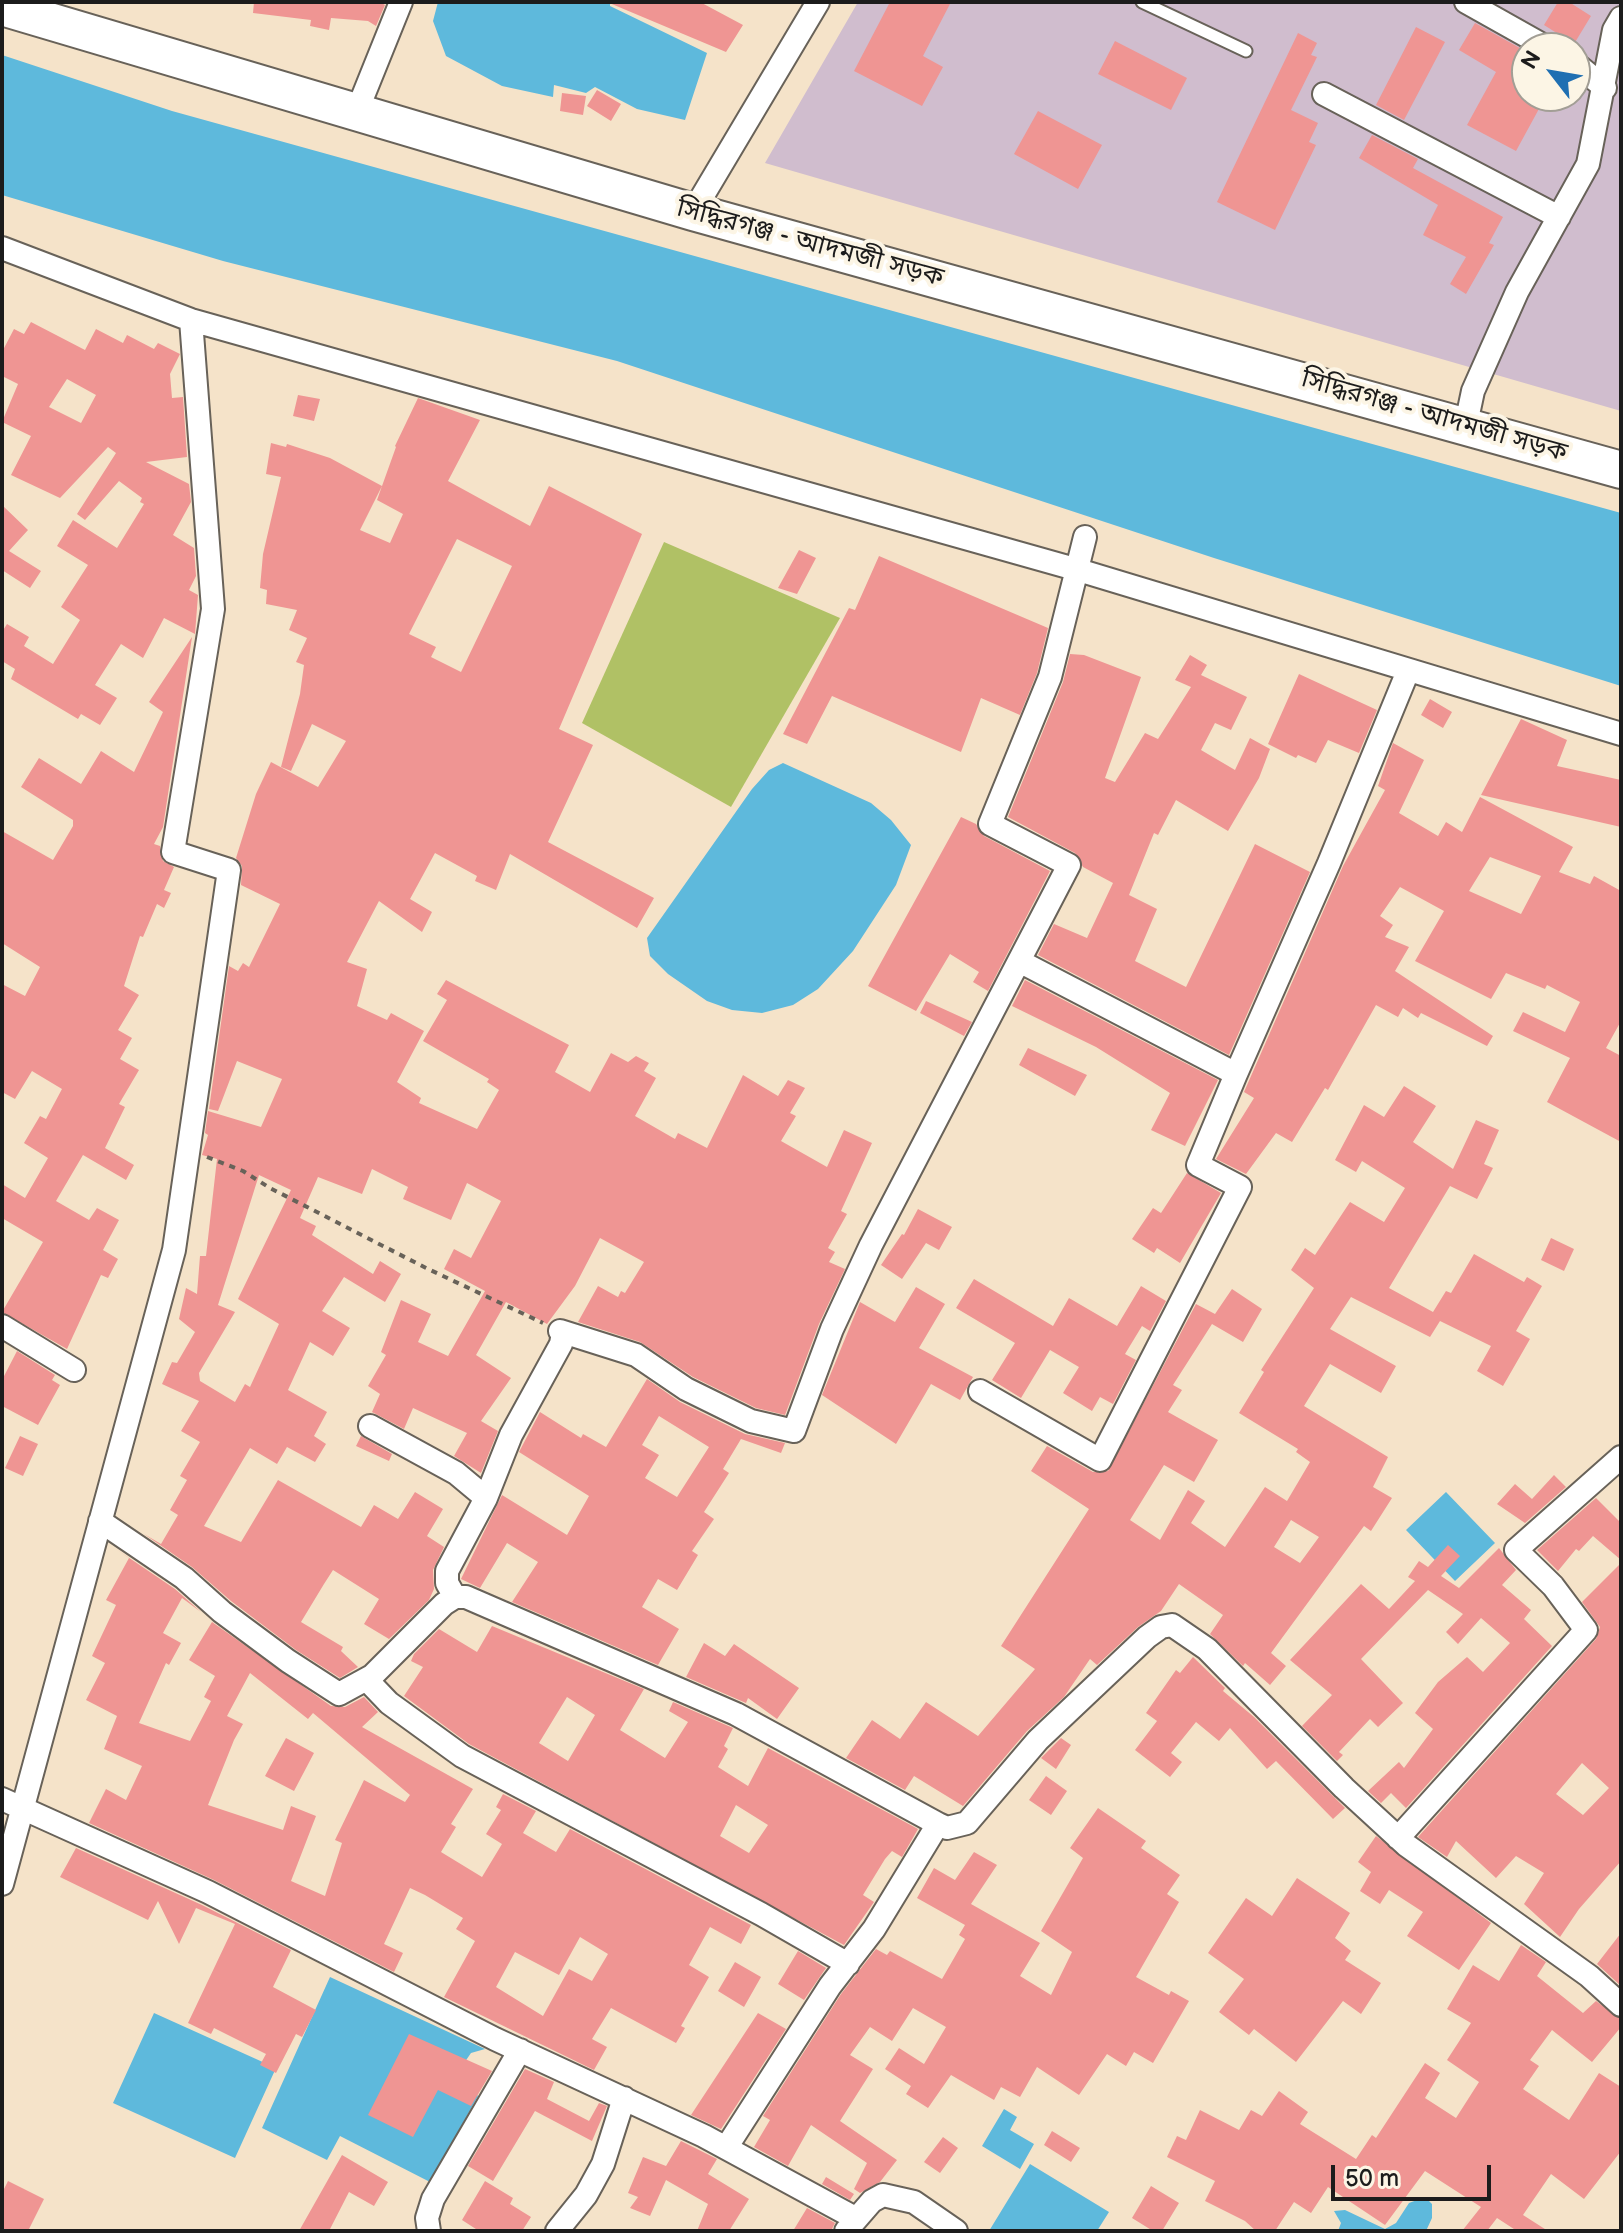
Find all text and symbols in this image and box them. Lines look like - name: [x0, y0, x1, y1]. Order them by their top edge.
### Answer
- north arrow: [1511, 32, 1591, 112]
- text: N: [1516, 46, 1548, 74]
- street label: সিদ্ধিরগঞ্জ - আদমজী সড়ক: [673, 193, 947, 295]
- street label: সিদ্ধিরগঞ্জ - আদমজী সড়ক: [1298, 364, 1570, 470]
- scale bar: [1335, 2149, 1495, 2199]
- text: 50 m: [1345, 2164, 1399, 2193]

